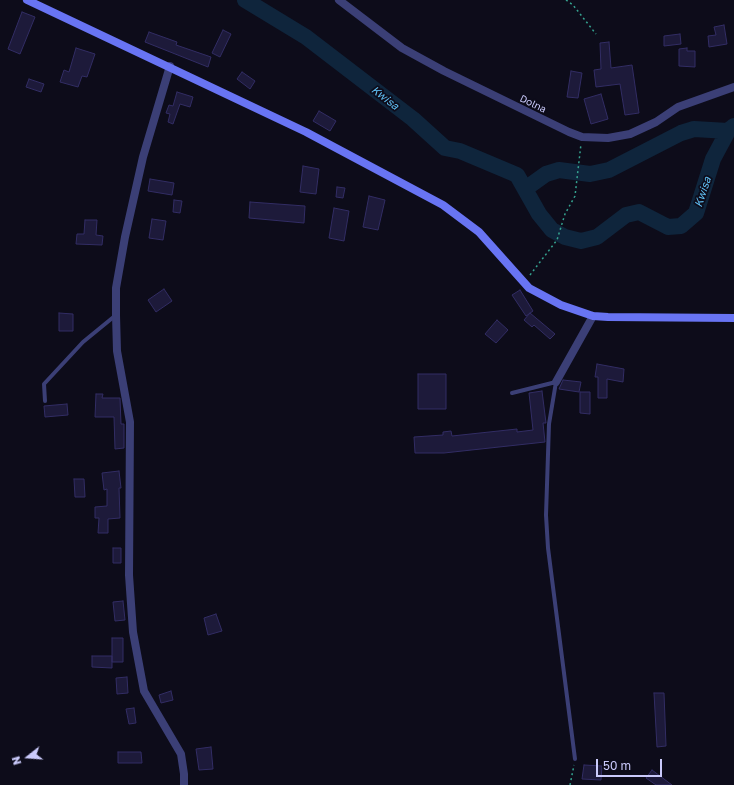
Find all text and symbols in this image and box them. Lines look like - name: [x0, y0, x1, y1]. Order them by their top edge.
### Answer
- water label: Kwisa: [369, 83, 401, 113]
- street label: Dolna: [518, 92, 548, 116]
- water label: Kwisa: [692, 175, 714, 209]
- north arrow: [8, 737, 48, 777]
- scale bar: [598, 751, 664, 777]
- text: N: [9, 755, 23, 767]
- text: 50 m: [603, 758, 631, 773]

